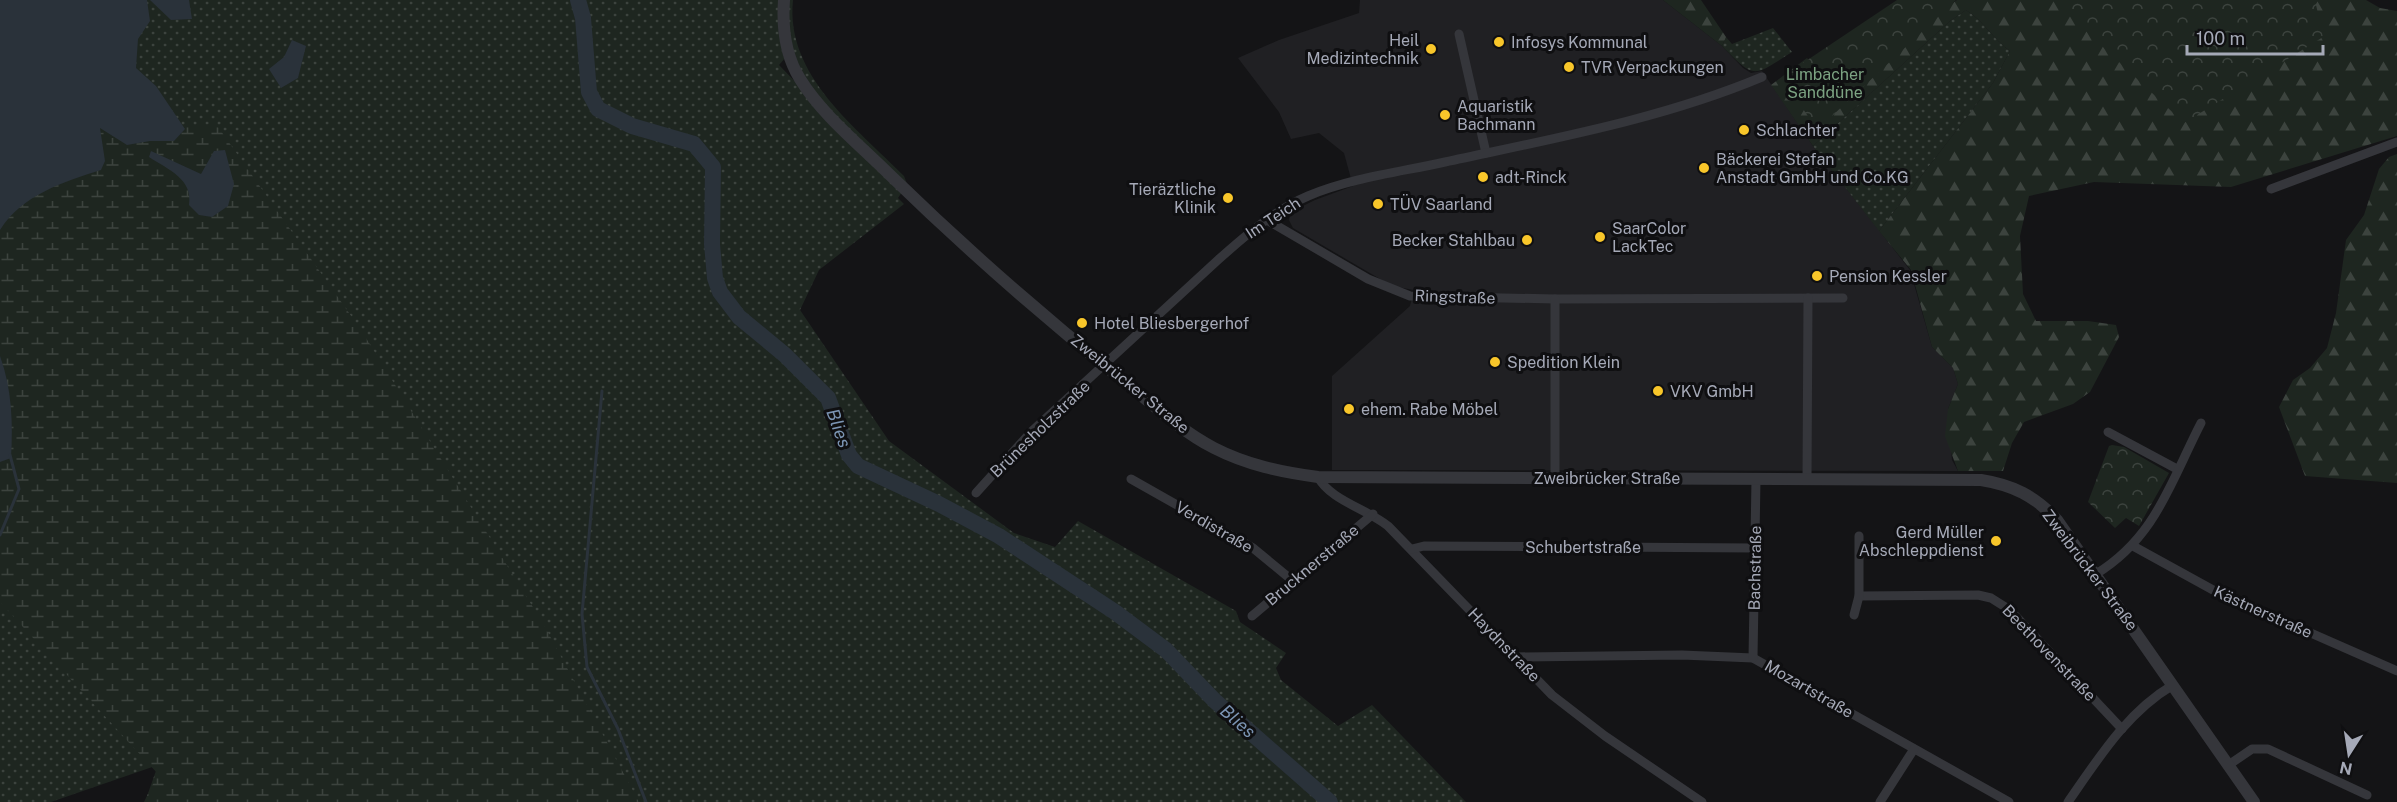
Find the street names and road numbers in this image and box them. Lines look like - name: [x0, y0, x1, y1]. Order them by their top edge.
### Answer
- street label: Im Teich: [1242, 193, 1304, 243]
- street label: Ringstraße: [1414, 286, 1496, 308]
- street label: Zweibrücker Straße: [1067, 330, 1193, 438]
- street label: Brünesholzstraße: [986, 377, 1094, 481]
- street label: Zweibrücker Straße: [1534, 469, 1680, 488]
- street label: Verdistraße: [1172, 497, 1256, 557]
- street label: Zweibrücker Straße: [2038, 506, 2142, 634]
- street label: Brucknerstraße: [1262, 521, 1362, 609]
- street label: Bachstraße: [1745, 525, 1765, 611]
- street label: Schubertstraße: [1525, 538, 1641, 557]
- street label: Kästnerstraße: [2211, 582, 2315, 642]
- street label: Beethovenstraße: [1998, 601, 2100, 705]
- street label: Haydnstraße: [1464, 604, 1544, 686]
- street label: Mozartstraße: [1761, 656, 1857, 722]

